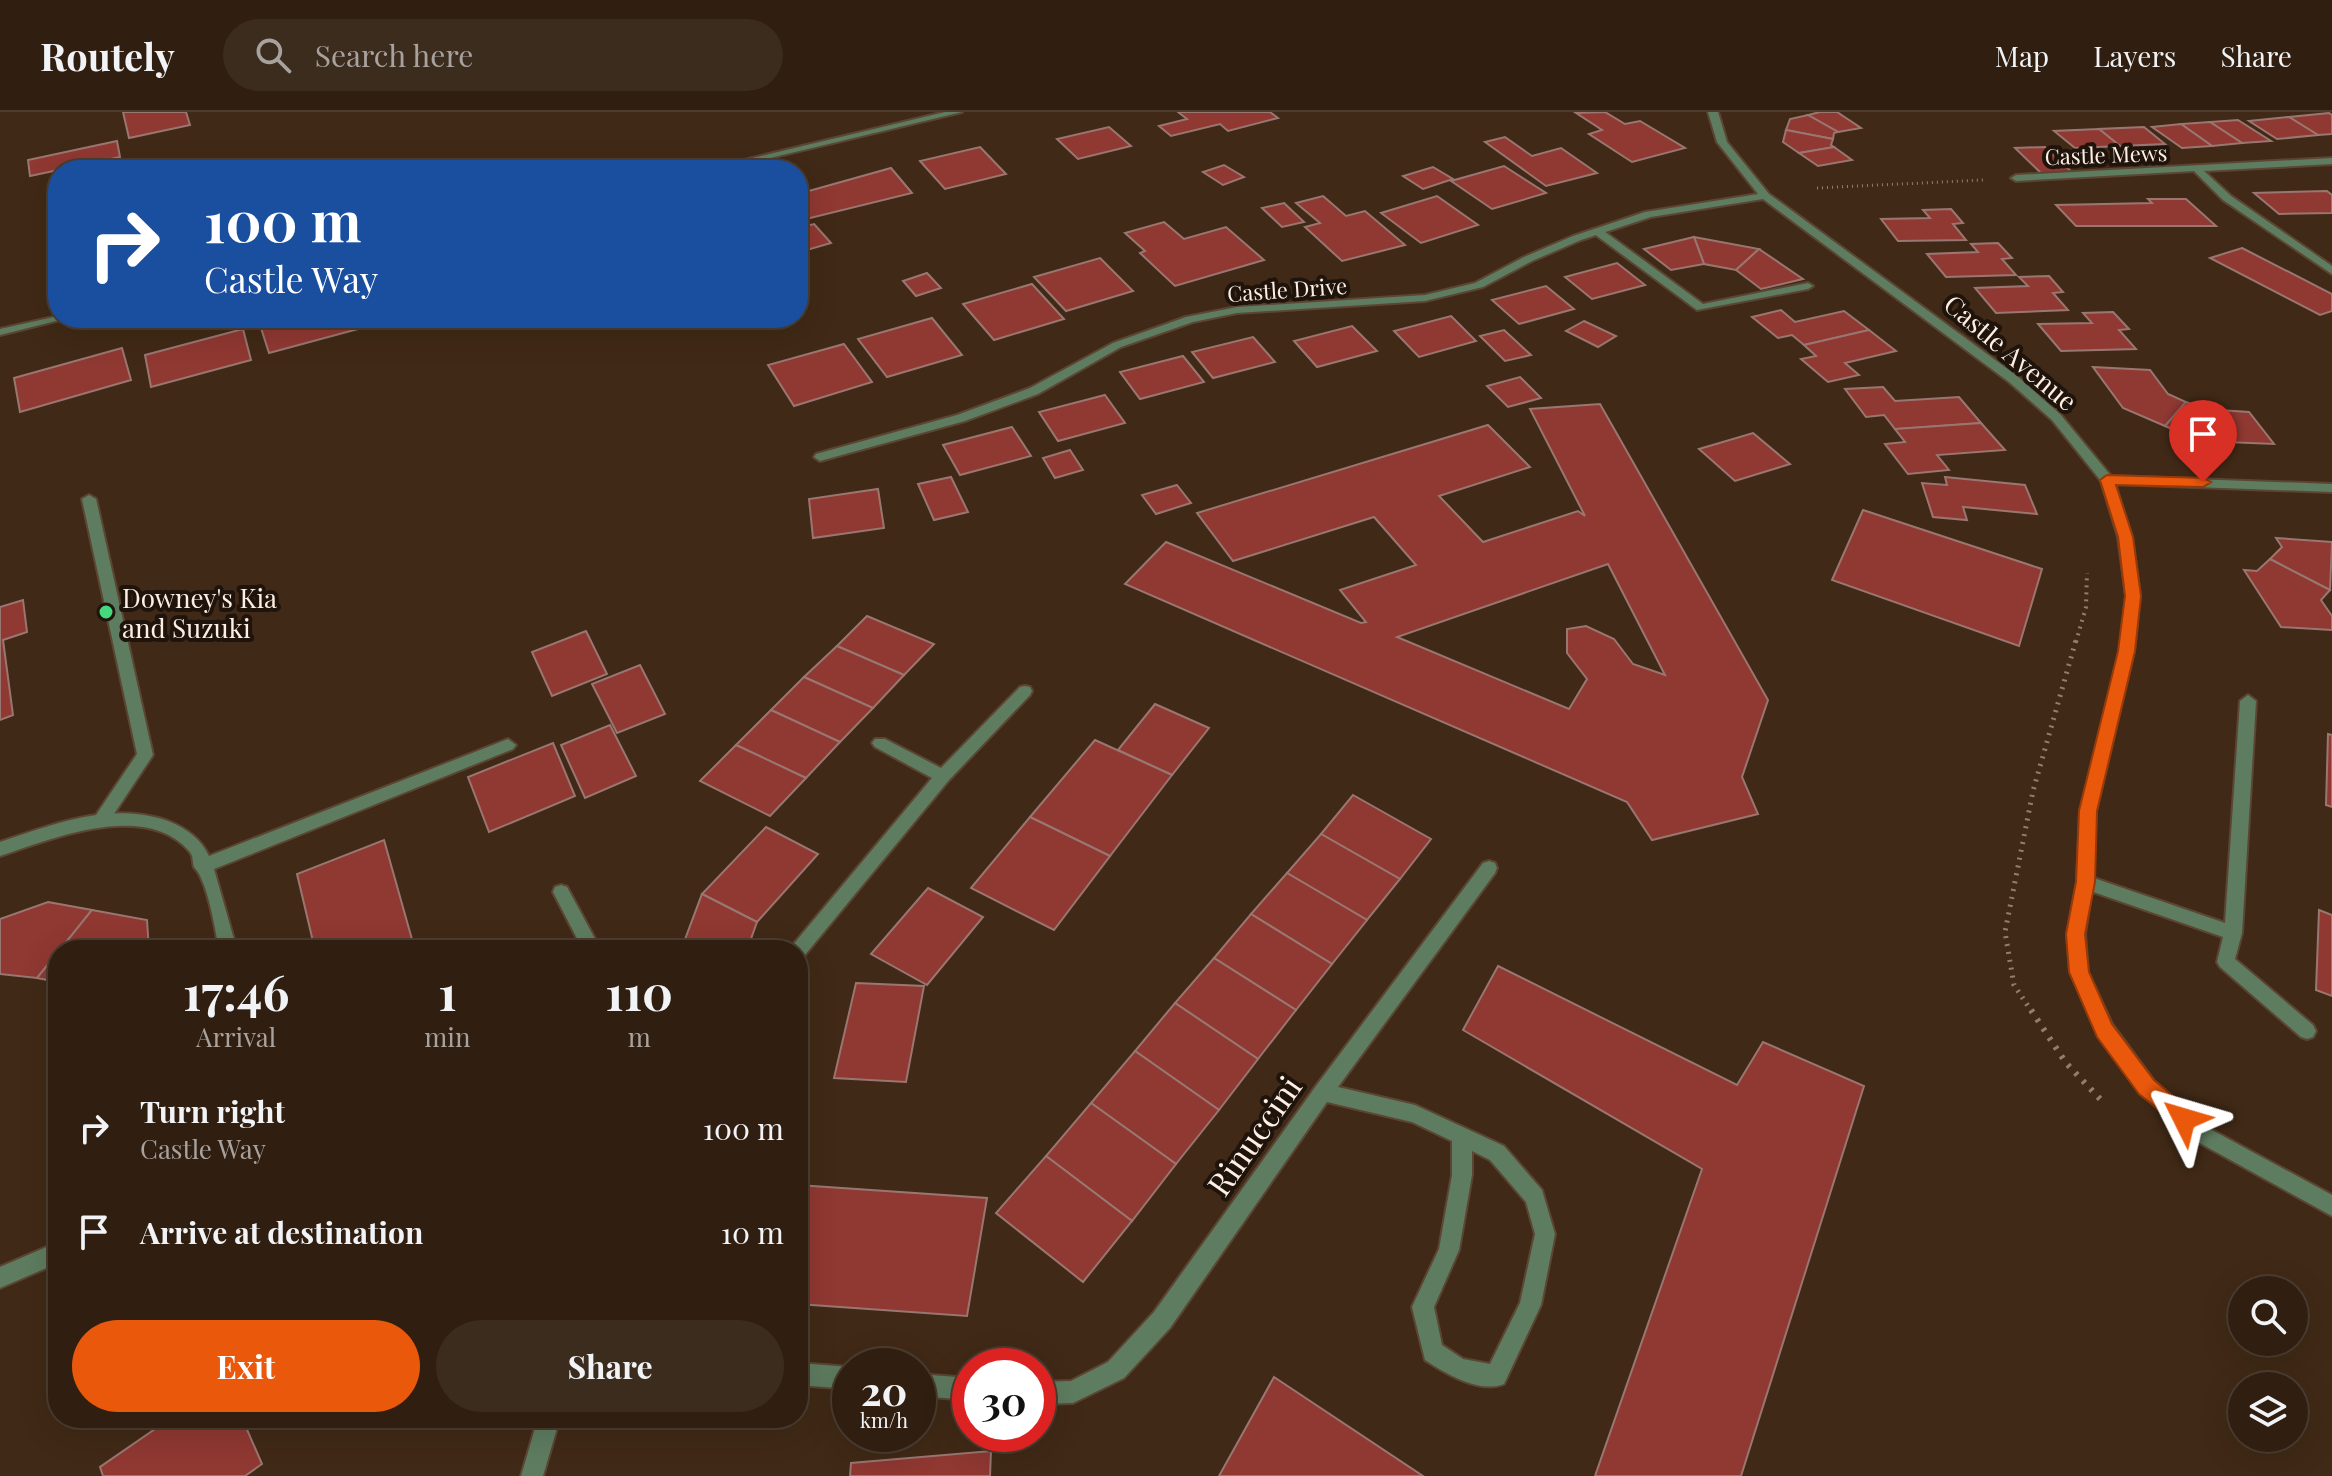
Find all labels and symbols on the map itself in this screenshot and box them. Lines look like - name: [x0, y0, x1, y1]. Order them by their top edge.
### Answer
- street label: Castle Mews: [2044, 137, 2168, 171]
- street label: Castle Drive: [1226, 270, 1348, 308]
- street label: Castle Avenue: [1937, 286, 2085, 418]
- pin: [2169, 400, 2237, 482]
- place label: Downey's Kia and Suzuki: [122, 580, 277, 645]
- marker: Downey's Kia and Suzuki: [97, 603, 115, 621]
- street label: Rinuccini: [1196, 1067, 1310, 1203]
- position arrow: [2142, 1077, 2226, 1161]
- speed limit sign: 30: [952, 1348, 1056, 1452]

